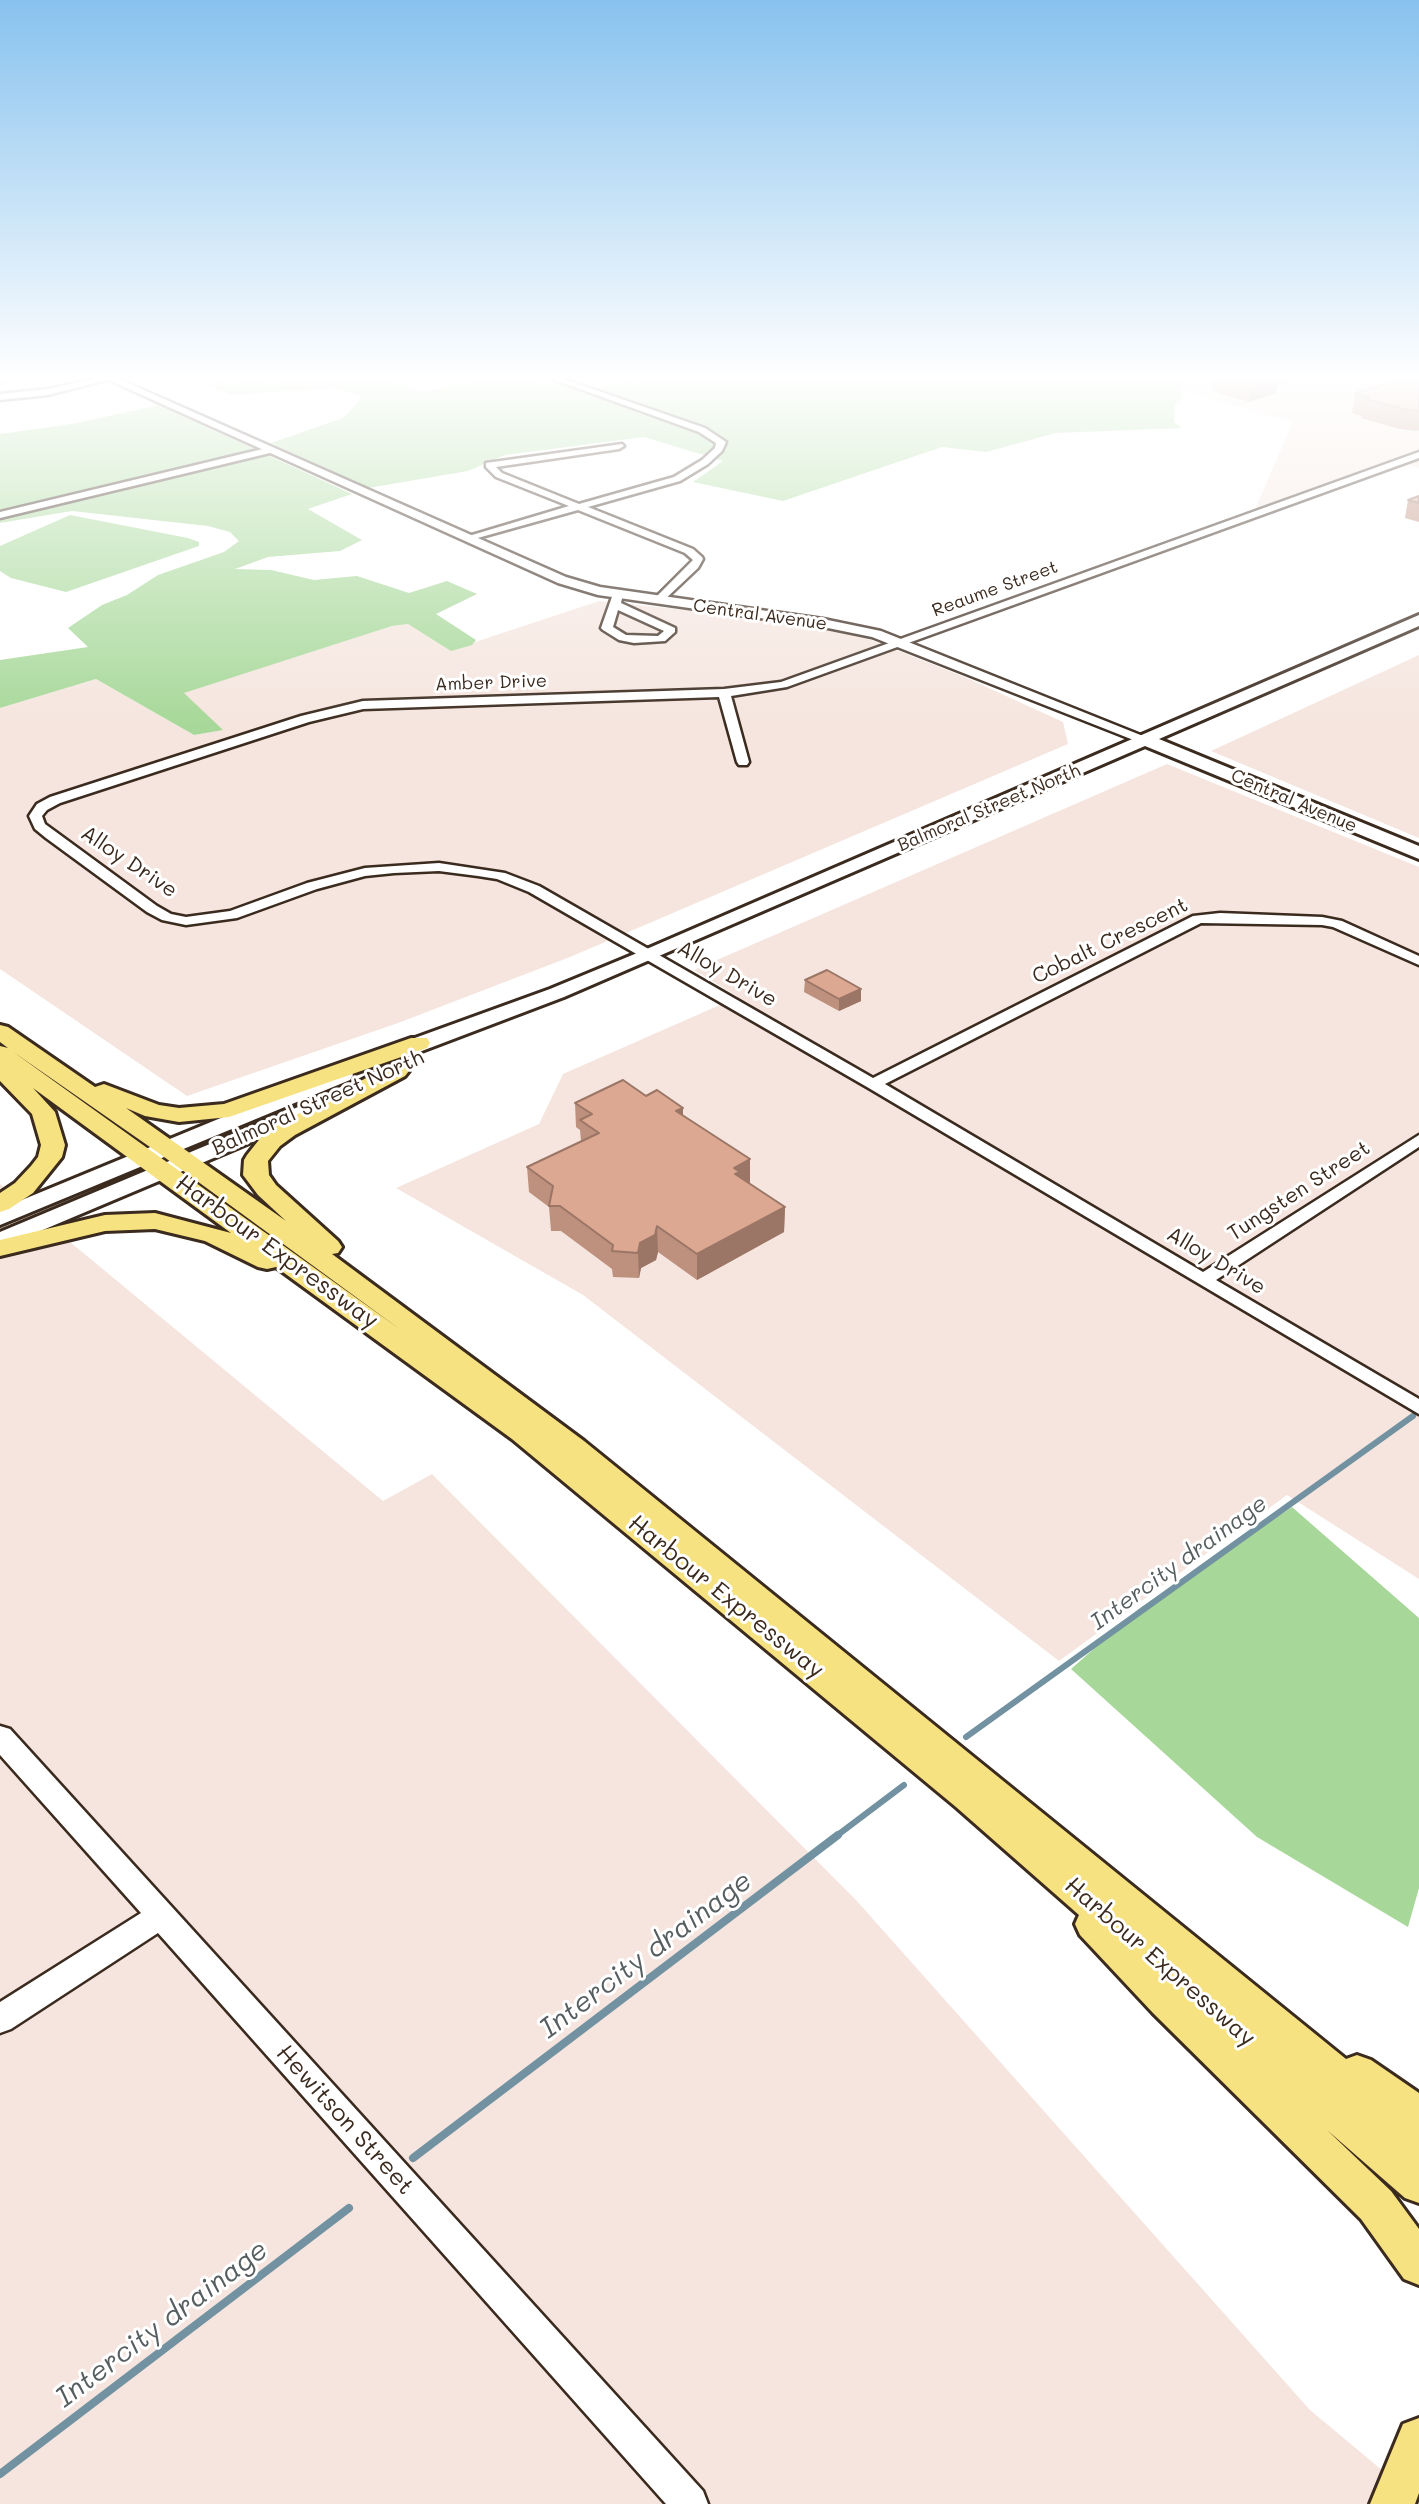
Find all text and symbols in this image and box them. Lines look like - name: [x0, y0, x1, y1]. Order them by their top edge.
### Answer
- street label: Reaume Street: [929, 556, 1061, 622]
- street label: Central Avenue: [692, 595, 828, 635]
- street label: Amber Drive: [435, 670, 547, 696]
- street label: Balmoral Street North: [894, 760, 1084, 856]
- street label: Central Avenue: [1228, 765, 1360, 837]
- street label: Alloy Drive: [76, 821, 182, 903]
- street label: Cobalt Crescent: [1028, 892, 1192, 990]
- street label: Alloy Drive: [673, 935, 781, 1013]
- street label: Balmoral Street North: [208, 1045, 428, 1161]
- street label: Tungsten Street: [1223, 1136, 1375, 1246]
- street label: Harbour Expressway: [170, 1169, 384, 1335]
- street label: Alloy Drive: [1162, 1222, 1270, 1300]
- water label: Intercity drainage: [1086, 1490, 1272, 1636]
- street label: Harbour Expressway: [622, 1509, 830, 1685]
- water label: Intercity drainage: [533, 1864, 759, 2046]
- street label: Harbour Expressway: [1059, 1871, 1261, 2053]
- street label: Hewitson Street: [270, 2039, 420, 2201]
- water label: Intercity drainage: [49, 2233, 275, 2415]

